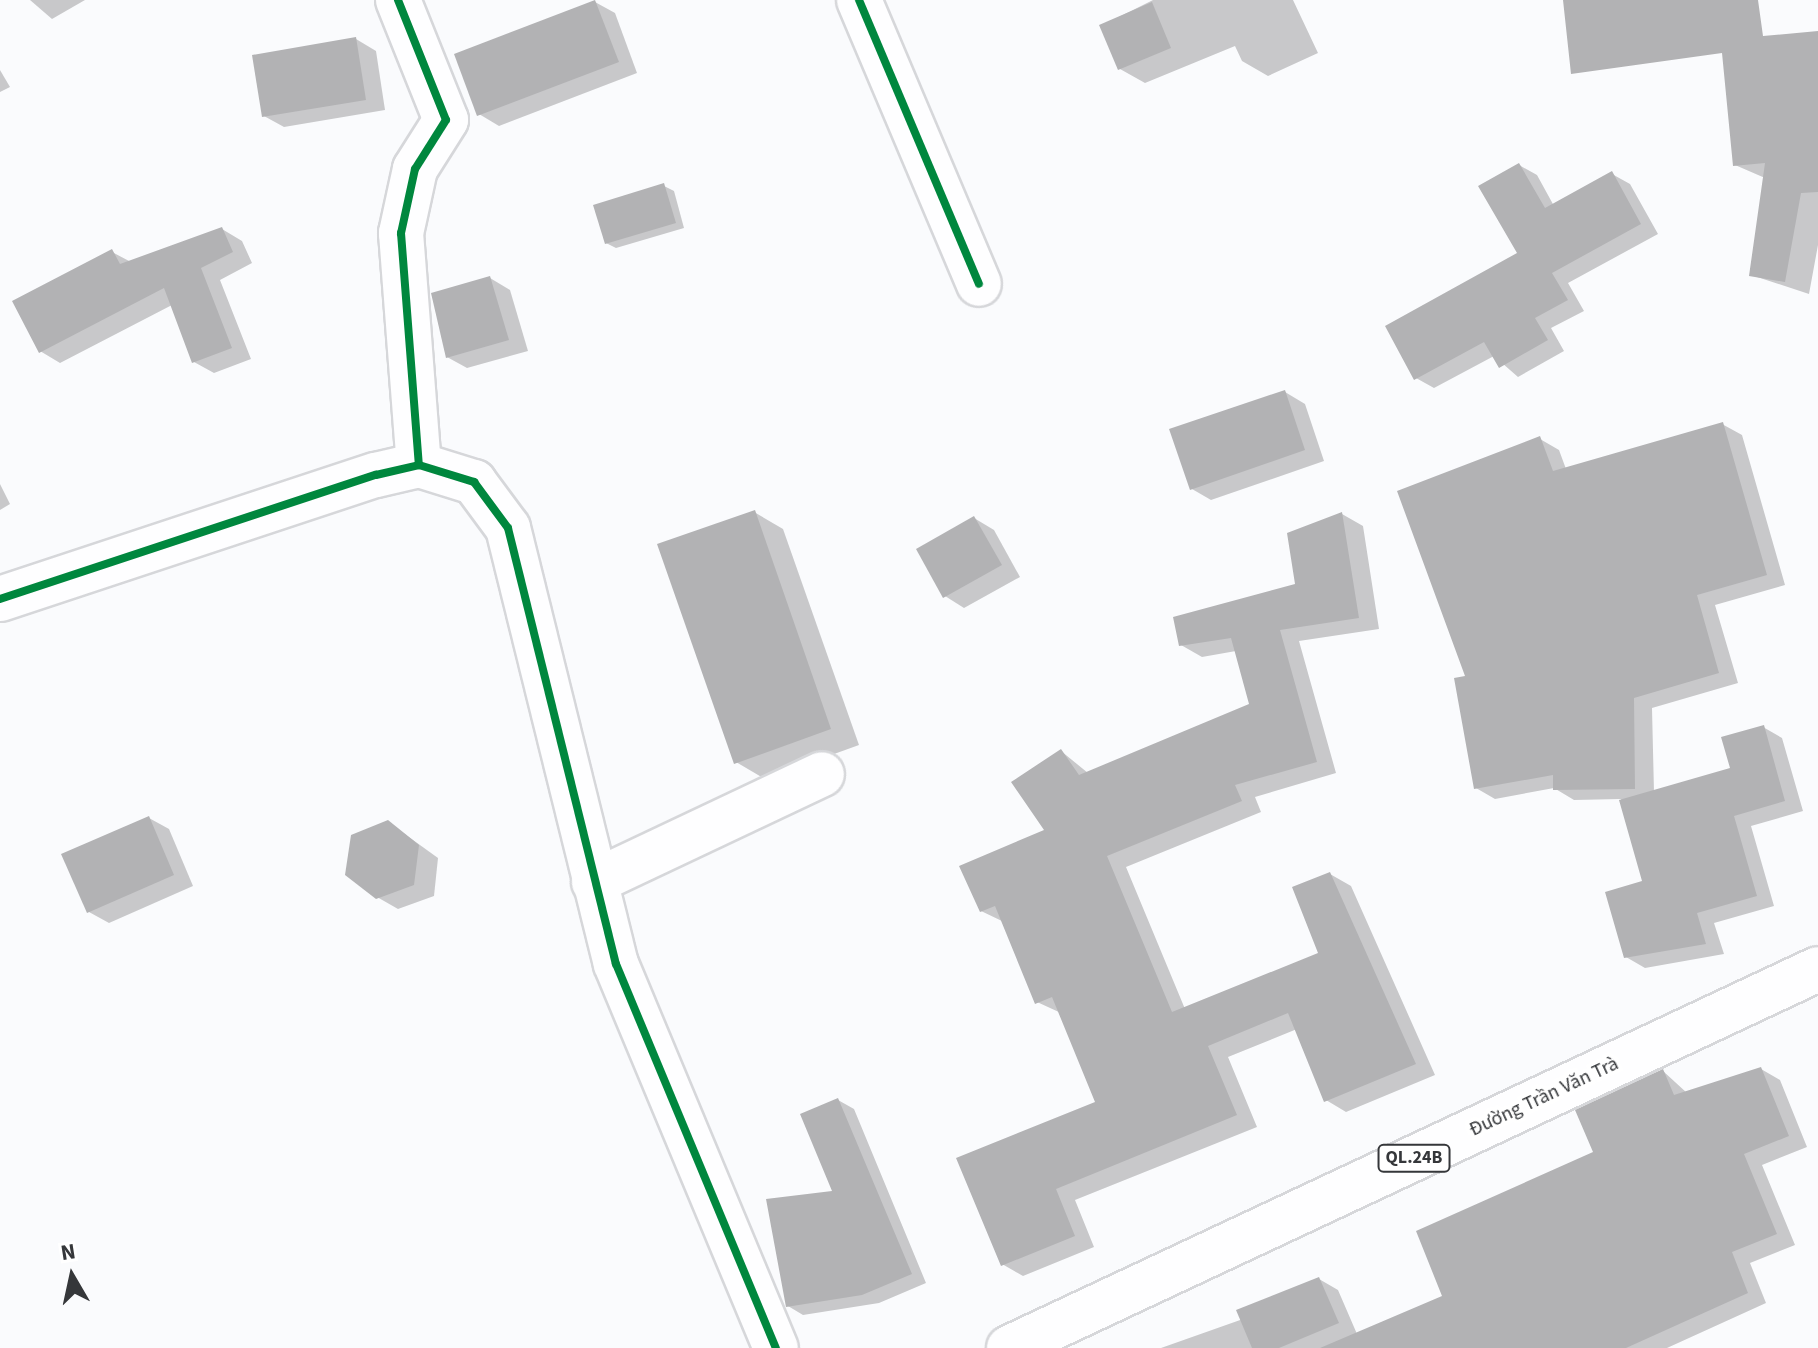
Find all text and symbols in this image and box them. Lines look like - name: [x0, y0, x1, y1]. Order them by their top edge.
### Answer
- street label: Đường Trần Văn Trà: [1466, 1052, 1622, 1142]
- road number: QL.24B: [1376, 1144, 1452, 1172]
- text: N: [59, 1235, 78, 1269]
- north arrow: [32, 1236, 112, 1316]

